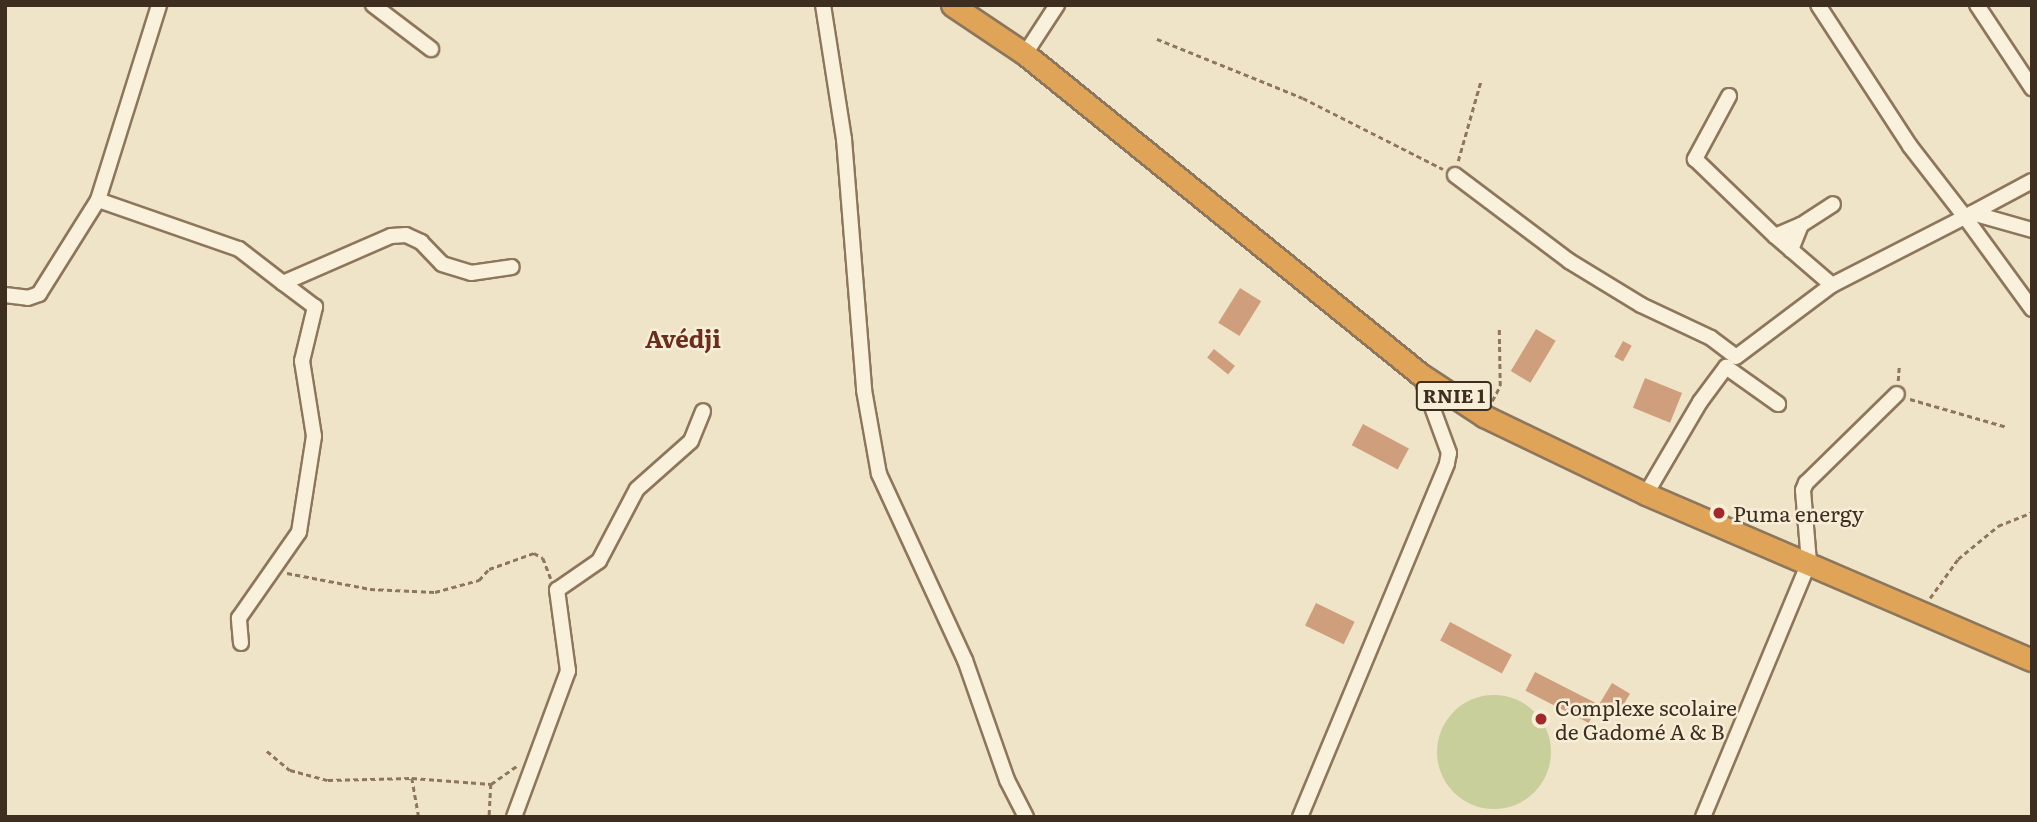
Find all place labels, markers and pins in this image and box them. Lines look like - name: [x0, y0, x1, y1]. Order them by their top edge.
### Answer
- place label: Puma energy: [1733, 500, 1864, 526]
- marker: Puma energy: [1711, 505, 1727, 521]
- place label: Complexe scolaire de Gadomé A & B: [1555, 694, 1737, 744]
- marker: Complexe scolaire de Gadomé A & B: [1533, 711, 1549, 727]

